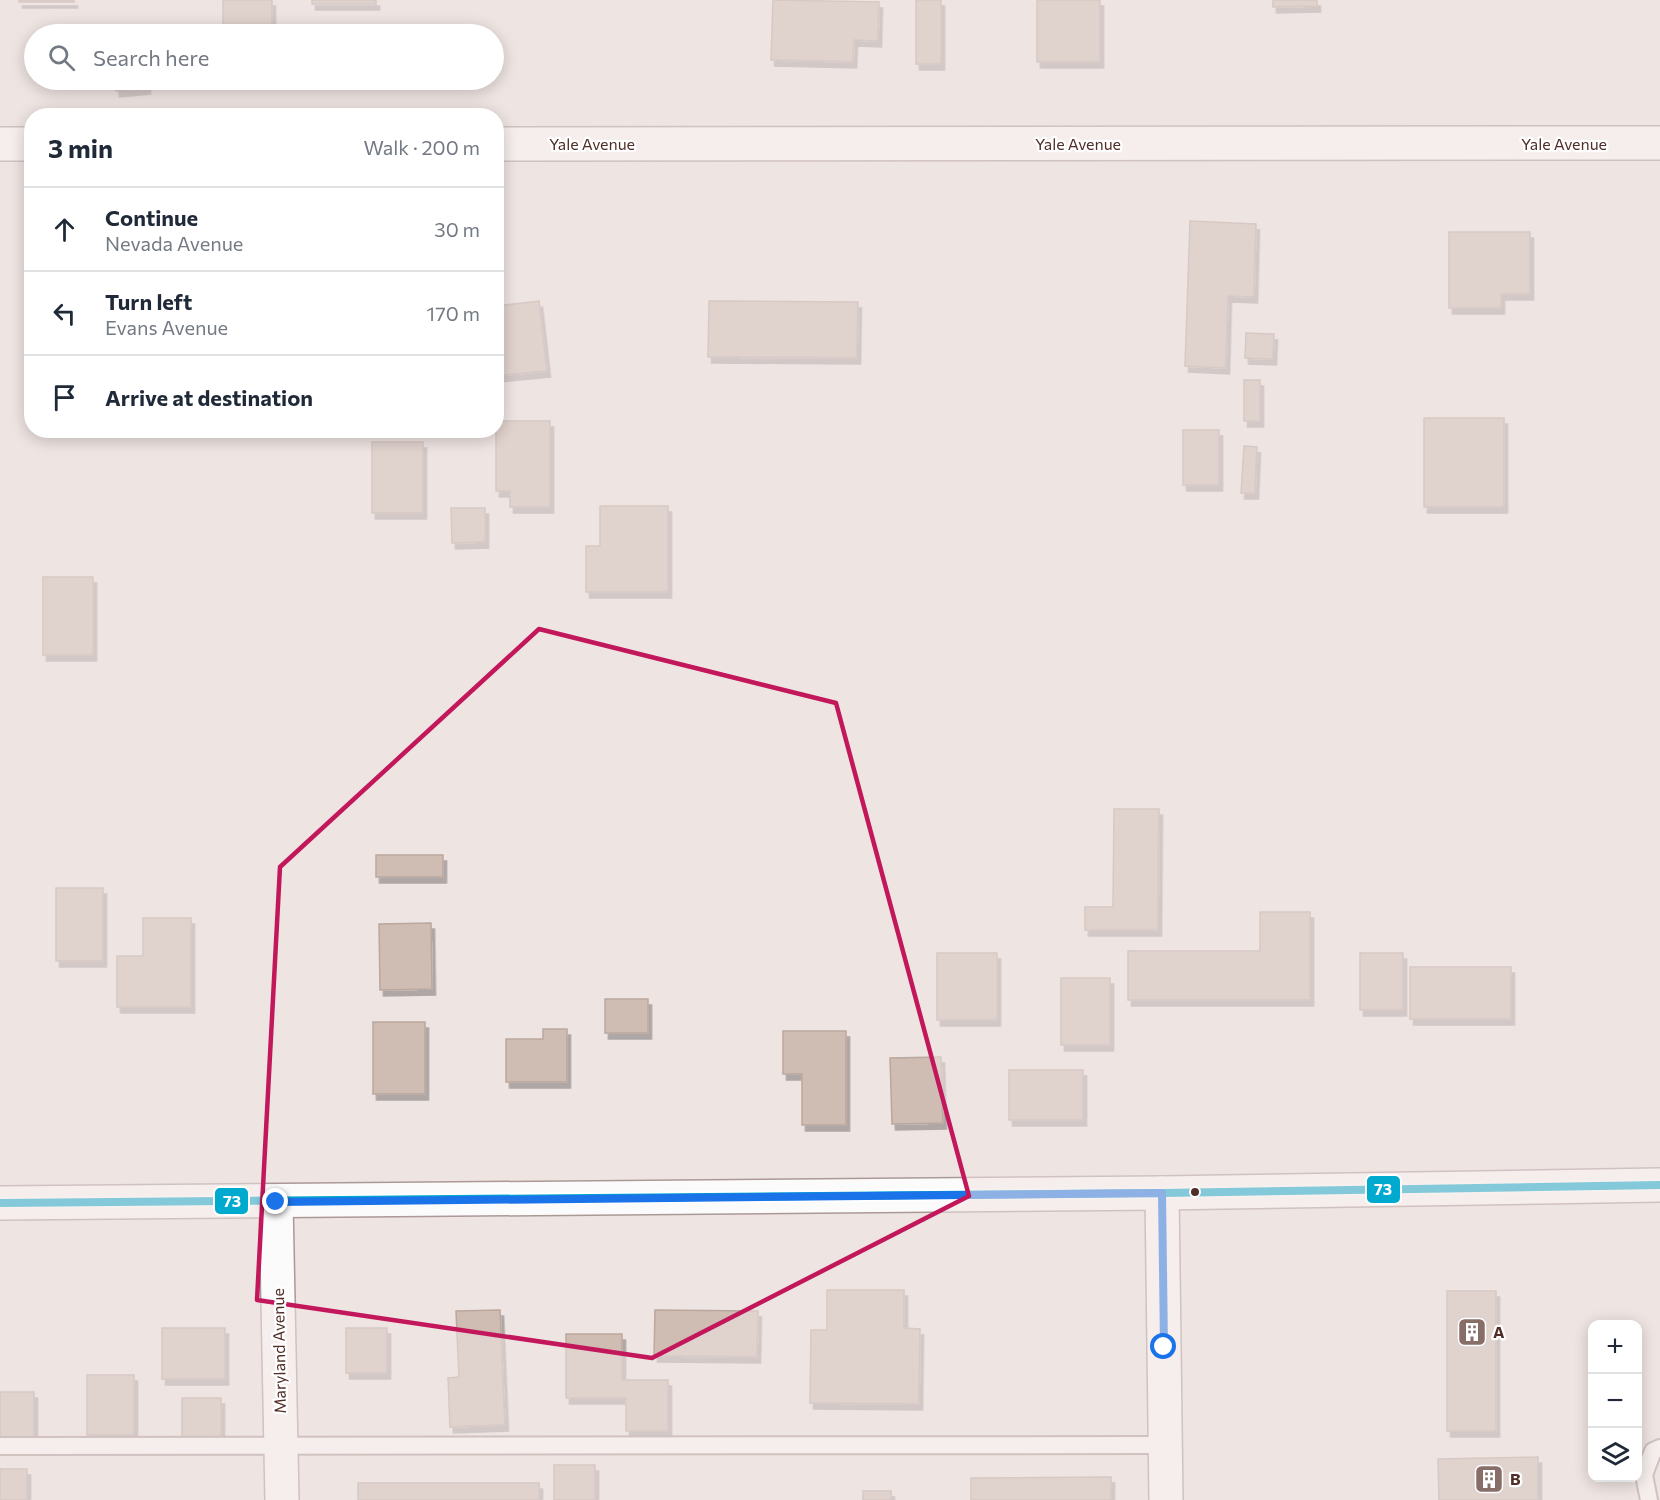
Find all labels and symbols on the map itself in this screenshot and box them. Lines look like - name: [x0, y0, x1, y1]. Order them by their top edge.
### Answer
- street label: Yale Avenue: [549, 134, 635, 153]
- street label: Yale Avenue: [1035, 134, 1121, 153]
- street label: Yale Avenue: [1521, 134, 1607, 153]
- line badge: 73: [1366, 1175, 1401, 1204]
- text: 73: [1374, 1179, 1392, 1198]
- unlabelled marker: [1189, 1186, 1201, 1198]
- line badge: 73: [214, 1187, 249, 1215]
- route end: [262, 1188, 288, 1214]
- text: 73: [223, 1191, 241, 1210]
- street label: Maryland Avenue: [268, 1288, 289, 1414]
- building icon: A: [1456, 1316, 1488, 1348]
- place label: A: [1493, 1322, 1505, 1341]
- route start: [1150, 1333, 1176, 1359]
- building icon: B: [1473, 1463, 1505, 1495]
- place label: B: [1510, 1469, 1521, 1488]

